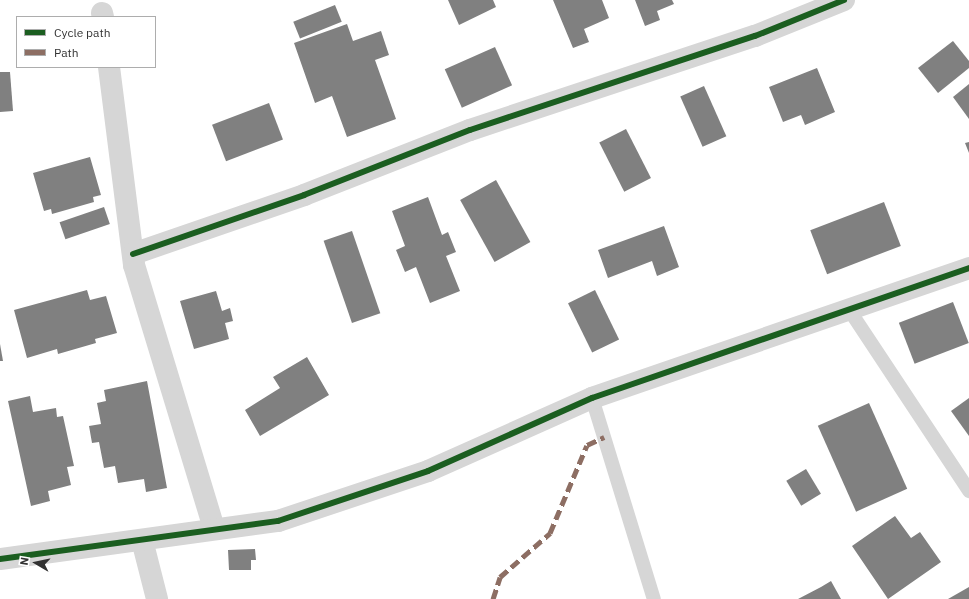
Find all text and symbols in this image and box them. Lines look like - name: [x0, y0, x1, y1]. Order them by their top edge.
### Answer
- legend: [16, 16, 156, 68]
- text: Cycle path: [54, 25, 111, 40]
- text: Path: [54, 45, 79, 60]
- north arrow: [16, 543, 56, 583]
- text: N: [17, 556, 32, 566]

